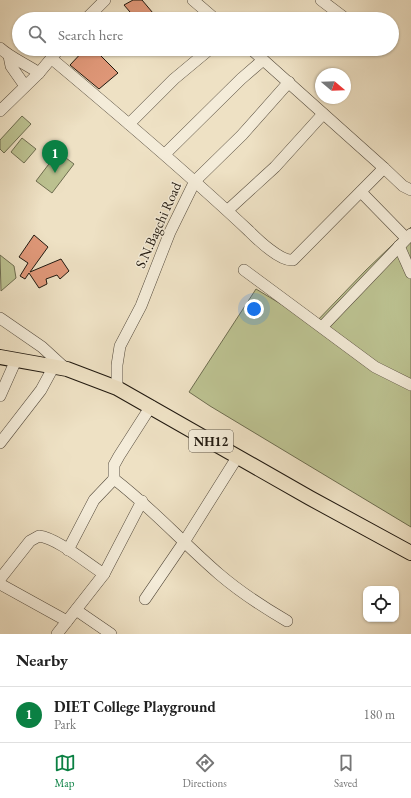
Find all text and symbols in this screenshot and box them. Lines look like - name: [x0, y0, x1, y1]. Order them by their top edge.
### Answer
- search box: [12, 12, 399, 56]
- icon: search: [26, 23, 48, 45]
- text: Search here: [58, 25, 123, 44]
- north arrow: [315, 68, 351, 104]
- pin: 1: [42, 140, 68, 173]
- street label: S.N.Bagchi Road: [131, 178, 185, 271]
- your location: [244, 299, 264, 319]
- road number: NH12: [189, 430, 233, 452]
- map controls: [363, 586, 399, 622]
- button: locate: [363, 586, 399, 622]
- text: Nearby: [16, 649, 68, 671]
- text: DIET College Playground: [54, 697, 216, 716]
- text: 1: [26, 706, 32, 723]
- text: 180 m: [364, 706, 395, 723]
- text: Park: [54, 716, 76, 733]
- tab: Map: [54, 752, 76, 790]
- tab: Directions: [183, 752, 227, 790]
- tab: Saved: [334, 752, 357, 790]

